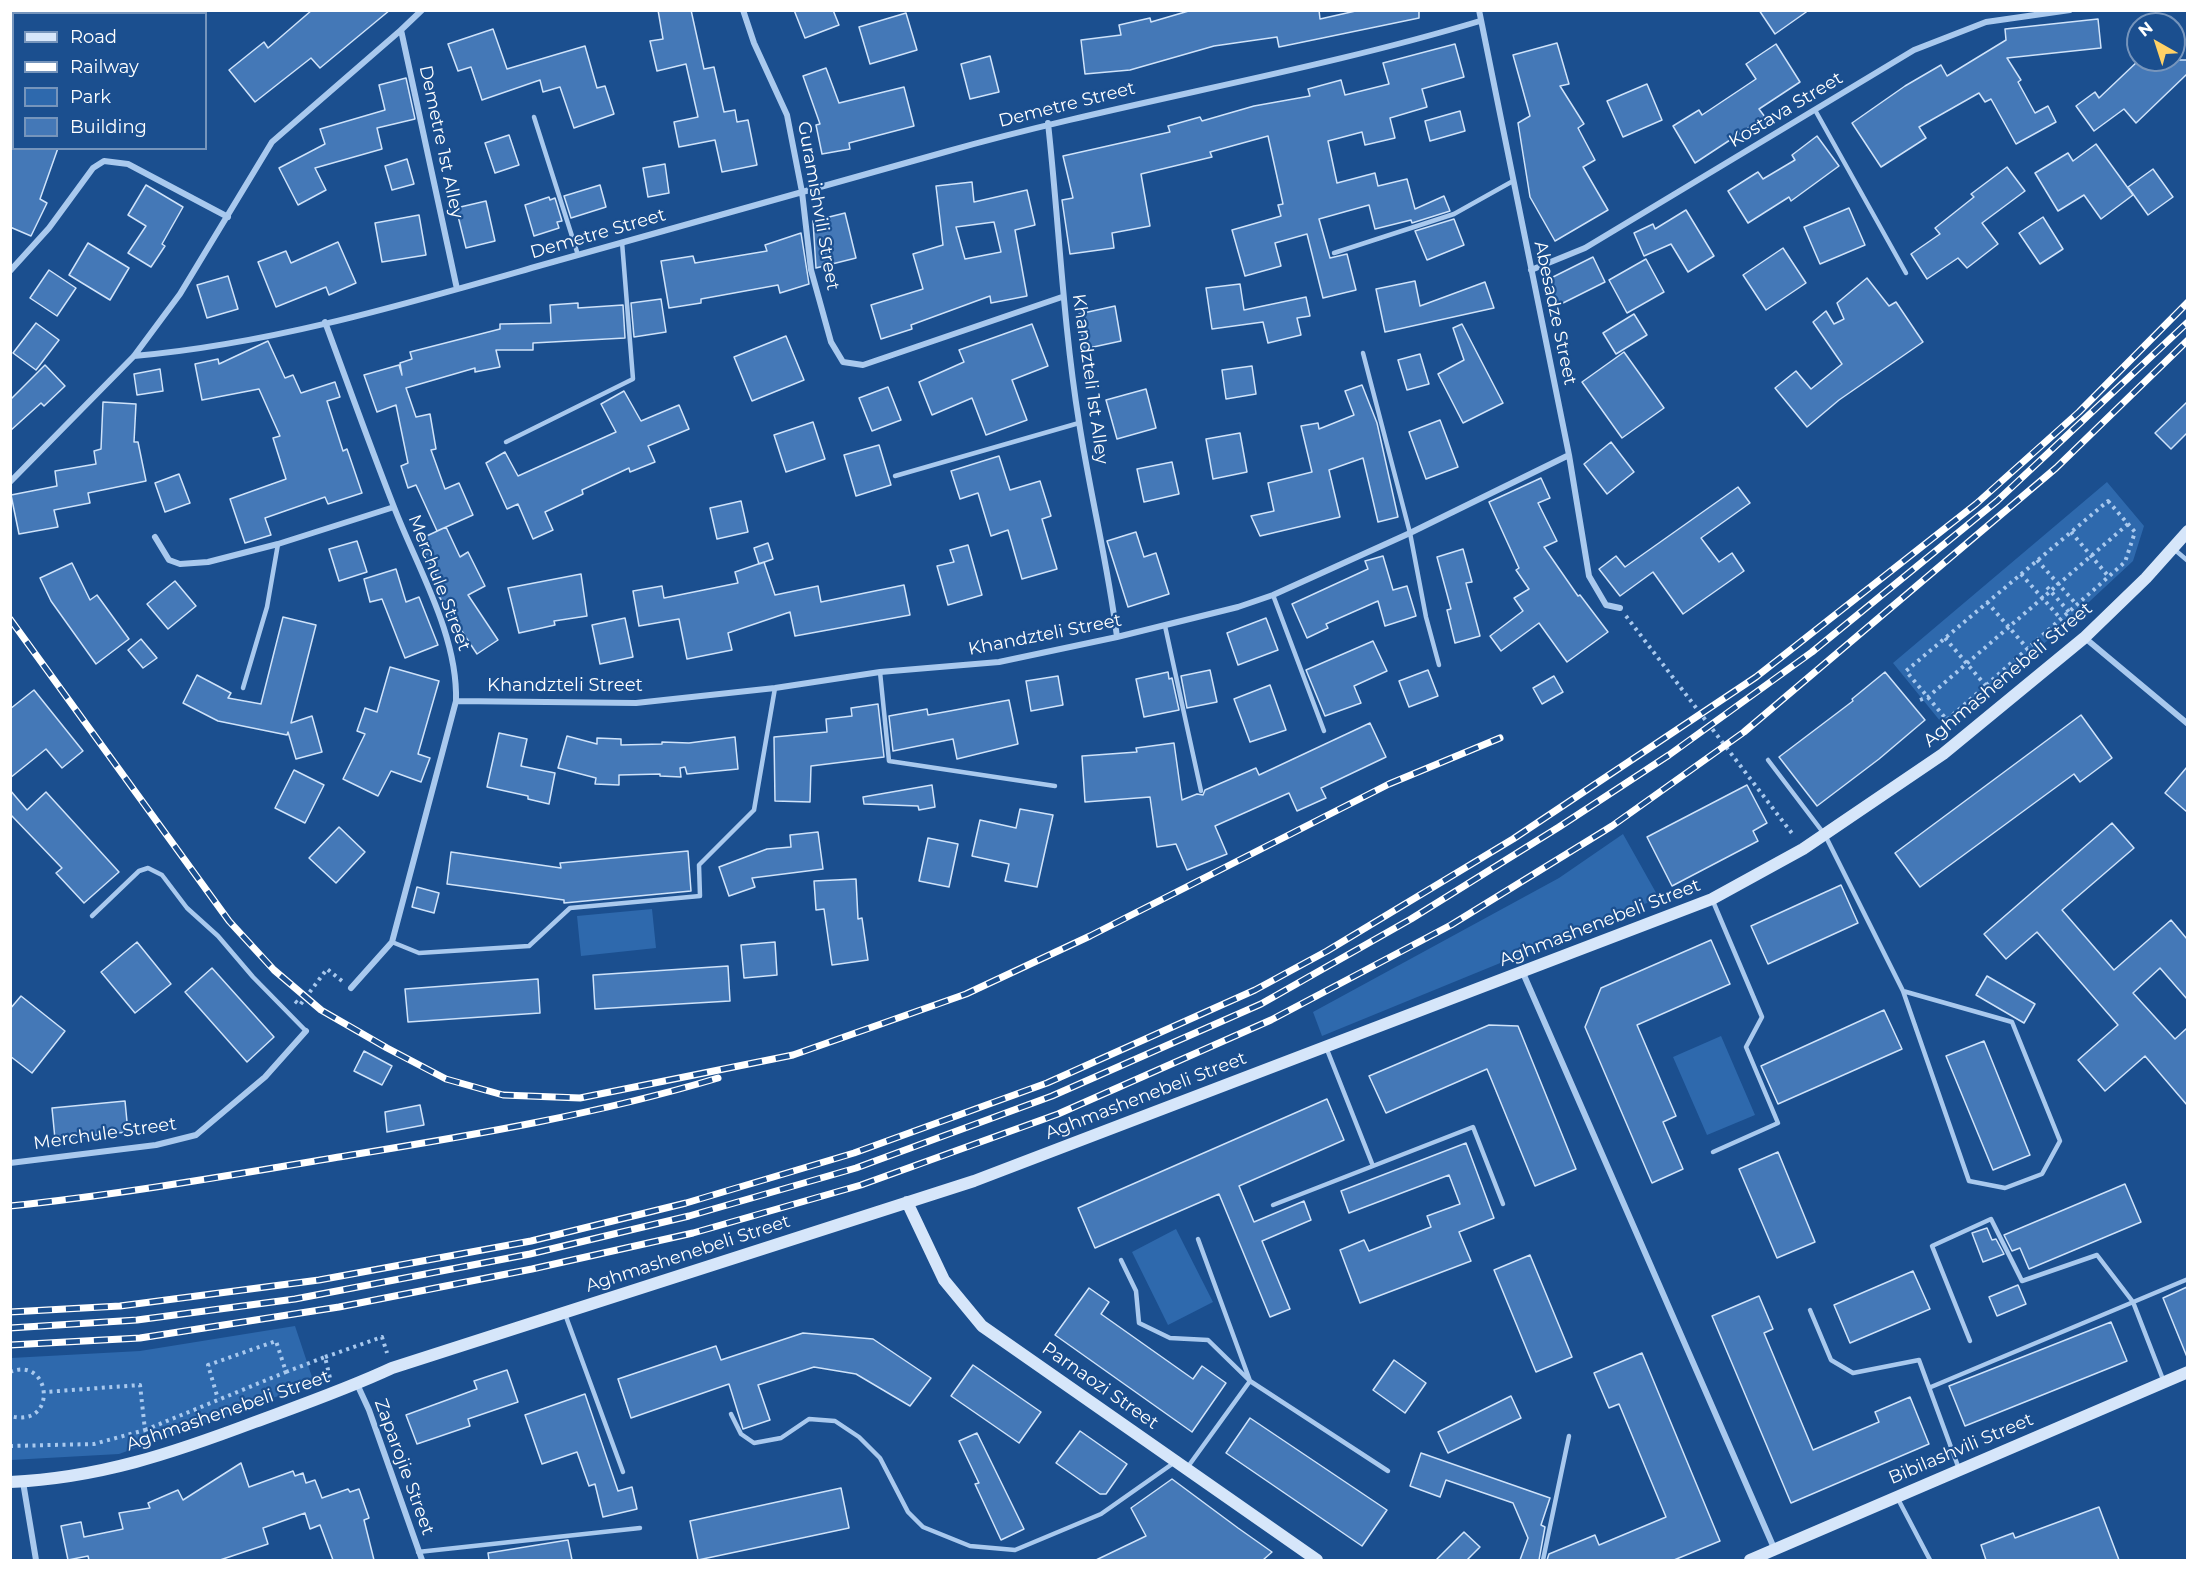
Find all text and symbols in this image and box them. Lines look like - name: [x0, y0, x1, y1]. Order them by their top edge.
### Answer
- legend: [12, 12, 207, 150]
- north arrow: [2126, 12, 2186, 72]
- text: N: [2135, 18, 2157, 41]
- text: Road: [70, 26, 117, 48]
- text: Railway: [70, 56, 139, 78]
- street label: Demetre 1st Alley: [414, 63, 468, 221]
- street label: Kostava Street: [1725, 68, 1847, 152]
- street label: Demetre Street: [996, 78, 1138, 132]
- text: Park: [70, 86, 111, 108]
- text: Building: [70, 116, 147, 138]
- street label: Guramishvili Street: [792, 120, 844, 292]
- street label: Demetre Street: [528, 204, 668, 264]
- street label: Abesadze Street: [1529, 239, 1581, 387]
- street label: Khandzteli 1st Alley: [1067, 292, 1113, 466]
- street label: Merchule Street: [403, 512, 475, 654]
- street label: Aghmashenebeli Street: [1919, 598, 2097, 752]
- street label: Khandzteli Street: [966, 610, 1124, 660]
- street label: Khandzteli Street: [487, 675, 643, 697]
- street label: Aghmashenebeli Street: [1496, 875, 1704, 971]
- street label: Aghmashenebeli Street: [1042, 1048, 1250, 1144]
- street label: Merchule Street: [32, 1113, 178, 1155]
- street label: Aghmashenebeli Street: [583, 1211, 793, 1297]
- street label: Parnaozi Street: [1038, 1338, 1162, 1434]
- street label: Aghmashenebeli Street: [123, 1366, 333, 1456]
- street label: Zaparojie Street: [369, 1396, 439, 1538]
- street label: Bibilashvili Street: [1885, 1409, 2037, 1489]

